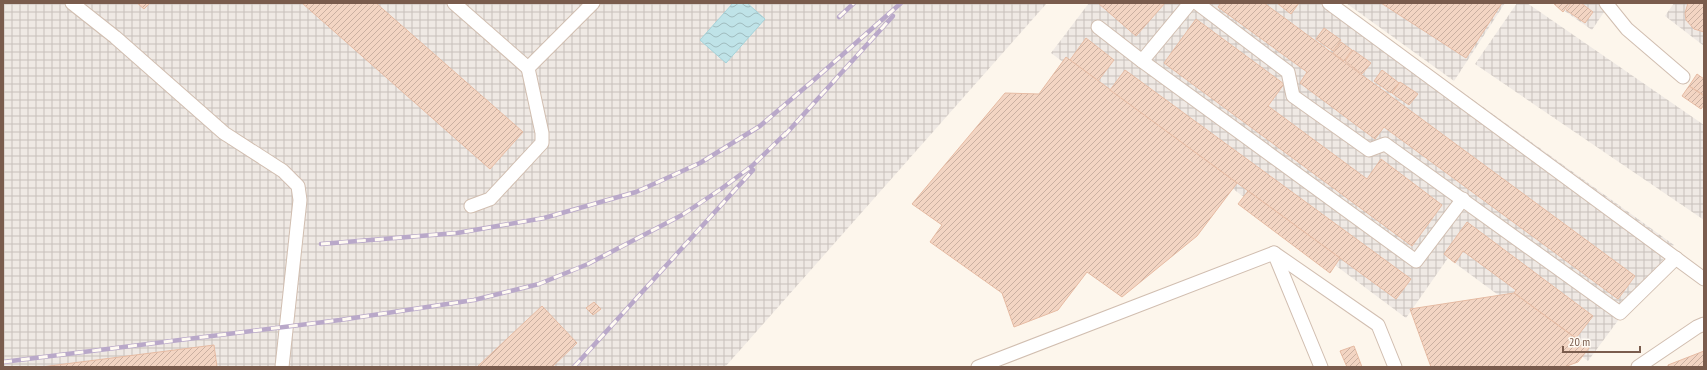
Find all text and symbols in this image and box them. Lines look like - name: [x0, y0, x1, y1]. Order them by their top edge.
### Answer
- scale bar: [1563, 328, 1640, 354]
- text: 20 m: [1569, 334, 1590, 349]

